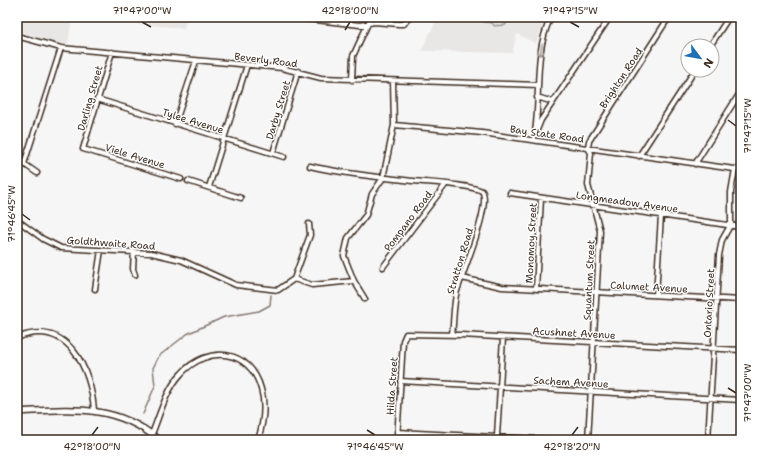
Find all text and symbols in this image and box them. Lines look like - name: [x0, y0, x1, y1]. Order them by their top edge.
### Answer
- text: 71°47'00"W: [112, 4, 172, 17]
- text: 42°18'00"N: [321, 4, 379, 17]
- text: 71°47'15"W: [542, 4, 598, 17]
- north arrow: [680, 38, 720, 78]
- one-way arrow: [536, 44, 544, 57]
- street label: Brighton Road: [597, 45, 646, 111]
- street label: Beverly Road: [234, 50, 299, 70]
- text: N: [699, 55, 717, 71]
- street label: Darling Street: [74, 64, 106, 132]
- street label: Darby Street: [263, 79, 293, 141]
- text: 71°47'15"W: [741, 98, 754, 154]
- street label: Tylee Avenue: [161, 105, 226, 137]
- street label: Bay State Road: [509, 122, 586, 146]
- street label: Viele Avenue: [103, 141, 167, 171]
- text: 71°46'45"W: [5, 185, 18, 243]
- street label: Pompano Road: [381, 188, 435, 254]
- street label: Longmeadow Avenue: [575, 188, 679, 216]
- street label: Monomoy Street: [522, 202, 540, 284]
- street label: Stratton Road: [444, 226, 476, 296]
- street label: Goldthwaite Road: [66, 233, 156, 253]
- street label: Squantum Street: [580, 239, 598, 321]
- street label: Ontario Street: [701, 268, 717, 338]
- street label: Calumet Avenue: [610, 278, 689, 296]
- street label: Acushnet Avenue: [532, 324, 616, 342]
- street label: Hilda Street: [383, 357, 401, 415]
- text: 71°47'00"W: [741, 363, 754, 423]
- street label: Sachem Avenue: [533, 374, 609, 390]
- text: 42°18'00"N: [63, 440, 121, 453]
- text: 71°46'45"W: [346, 440, 404, 453]
- text: 42°18'20"N: [543, 440, 601, 453]

